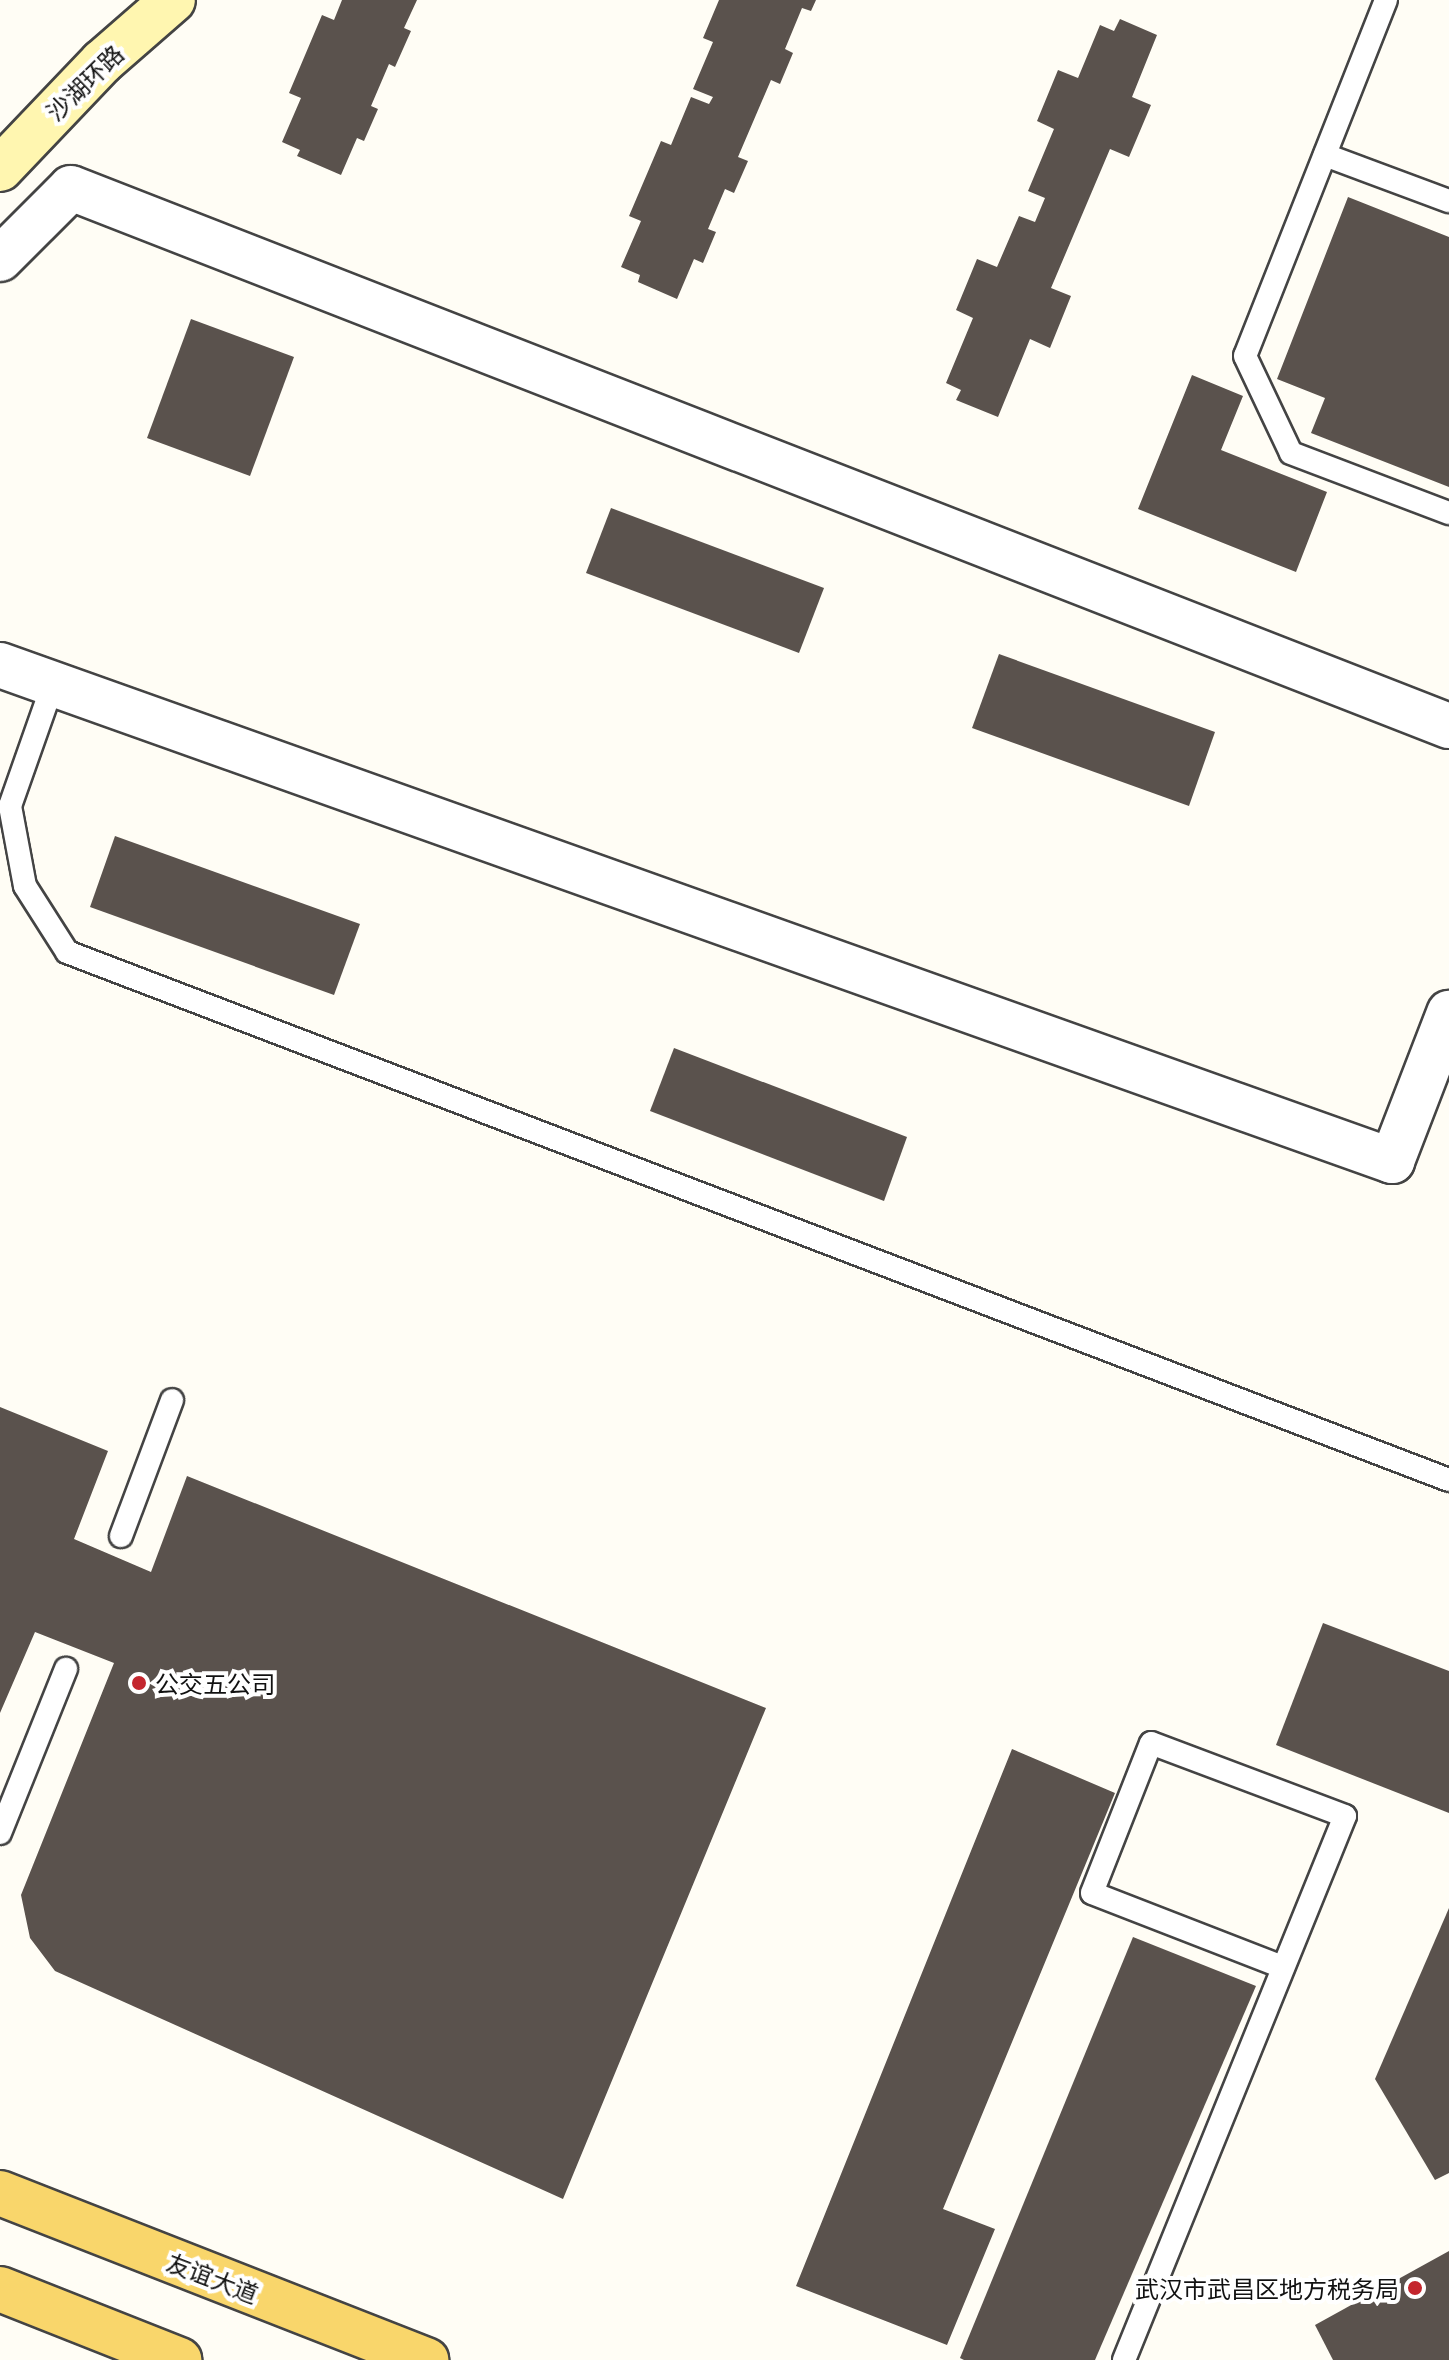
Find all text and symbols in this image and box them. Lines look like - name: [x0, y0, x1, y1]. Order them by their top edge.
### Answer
- street label: 沙湖环路: [39, 38, 129, 126]
- place label: 公交五公司: [155, 1669, 275, 1697]
- marker: 公交五公司: [130, 1674, 148, 1692]
- street label: 友谊大道: [163, 2246, 263, 2308]
- place label: 武汉市武昌区地方税务局: [1135, 2274, 1399, 2302]
- marker: 武汉市武昌区地方税务局: [1406, 2279, 1424, 2297]

